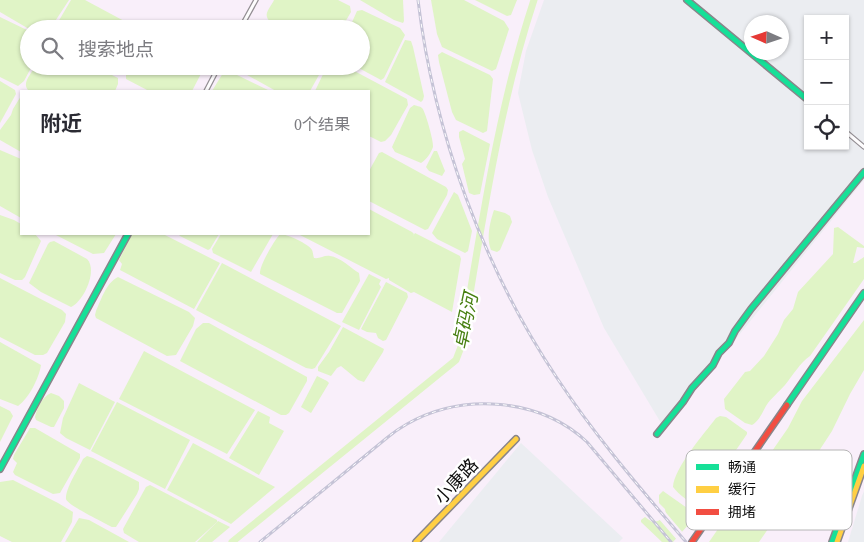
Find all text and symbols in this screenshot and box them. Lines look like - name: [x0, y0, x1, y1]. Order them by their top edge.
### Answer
- north arrow: [744, 15, 789, 60]
- map controls: [804, 15, 849, 150]
- button: +: [804, 15, 849, 60]
- search box: [20, 20, 370, 75]
- icon: search: [38, 34, 66, 62]
- text: 搜索地点: [78, 36, 154, 62]
- button: −: [804, 60, 849, 105]
- button: locate: [804, 105, 849, 150]
- text: 附近: [40, 109, 82, 138]
- text: 0个结果: [294, 113, 350, 135]
- water label: 卓码河: [446, 287, 484, 352]
- legend: [686, 450, 852, 530]
- street label: 小康路: [428, 453, 484, 509]
- text: 畅通: [728, 457, 756, 477]
- text: 缓行: [728, 479, 756, 499]
- text: 拥堵: [728, 502, 756, 522]

